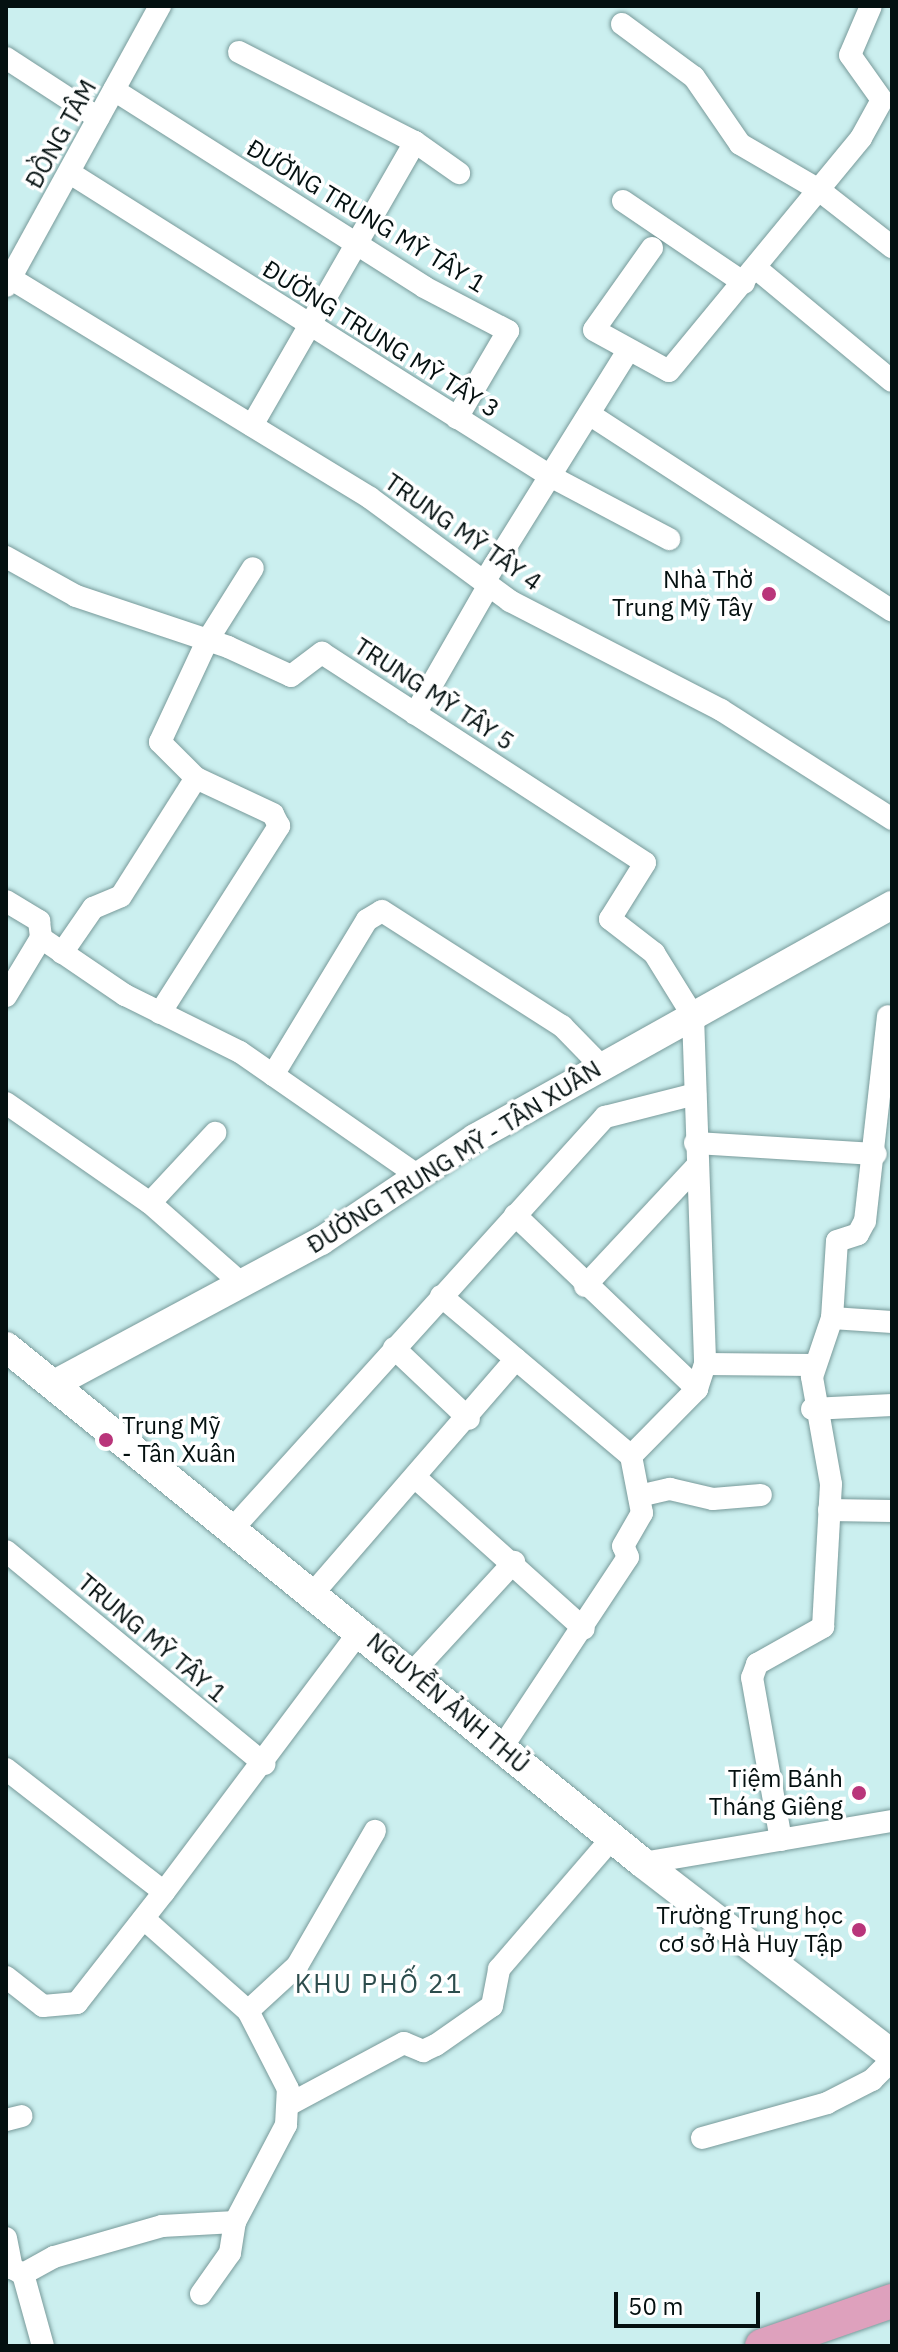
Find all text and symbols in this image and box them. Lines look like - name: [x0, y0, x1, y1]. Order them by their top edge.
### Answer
- street label: ĐỒNG TÂM: [19, 75, 103, 193]
- street label: ĐƯỜNG TRUNG MỸ TÂY 1: [242, 133, 490, 299]
- street label: ĐƯỜNG TRUNG MỸ TÂY 3: [258, 254, 504, 424]
- street label: TRUNG MỸ TÂY 4: [379, 467, 547, 597]
- place label: Nhà Thờ Trung Mỹ Tây: [612, 566, 753, 622]
- marker: Nhà Thờ Trung Mỹ Tây: [760, 585, 778, 603]
- street label: TRUNG MỸ TÂY 5: [349, 632, 519, 756]
- street label: ĐƯỜNG TRUNG MỸ - TÂN XUÂN: [302, 1054, 606, 1260]
- place label: Trung Mỹ - Tân Xuân: [122, 1412, 236, 1468]
- marker: Trung Mỹ - Tân Xuân: [97, 1431, 115, 1449]
- street label: TRUNG MỸ TÂY 1: [72, 1568, 232, 1708]
- street label: NGUYỄN ẢNH THỦ: [361, 1627, 535, 1779]
- place label: Tiệm Bánh Tháng Giêng: [709, 1765, 843, 1821]
- marker: Tiệm Bánh Tháng Giêng: [850, 1784, 868, 1802]
- place label: Trường Trung học cơ sở Hà Huy Tập: [656, 1902, 843, 1958]
- marker: Trường Trung học cơ sở Hà Huy Tập: [850, 1921, 868, 1939]
- district label: KHU PHỐ 21: [295, 1968, 463, 2000]
- scale bar: [618, 2276, 764, 2326]
- text: 50 m: [628, 2290, 683, 2322]

